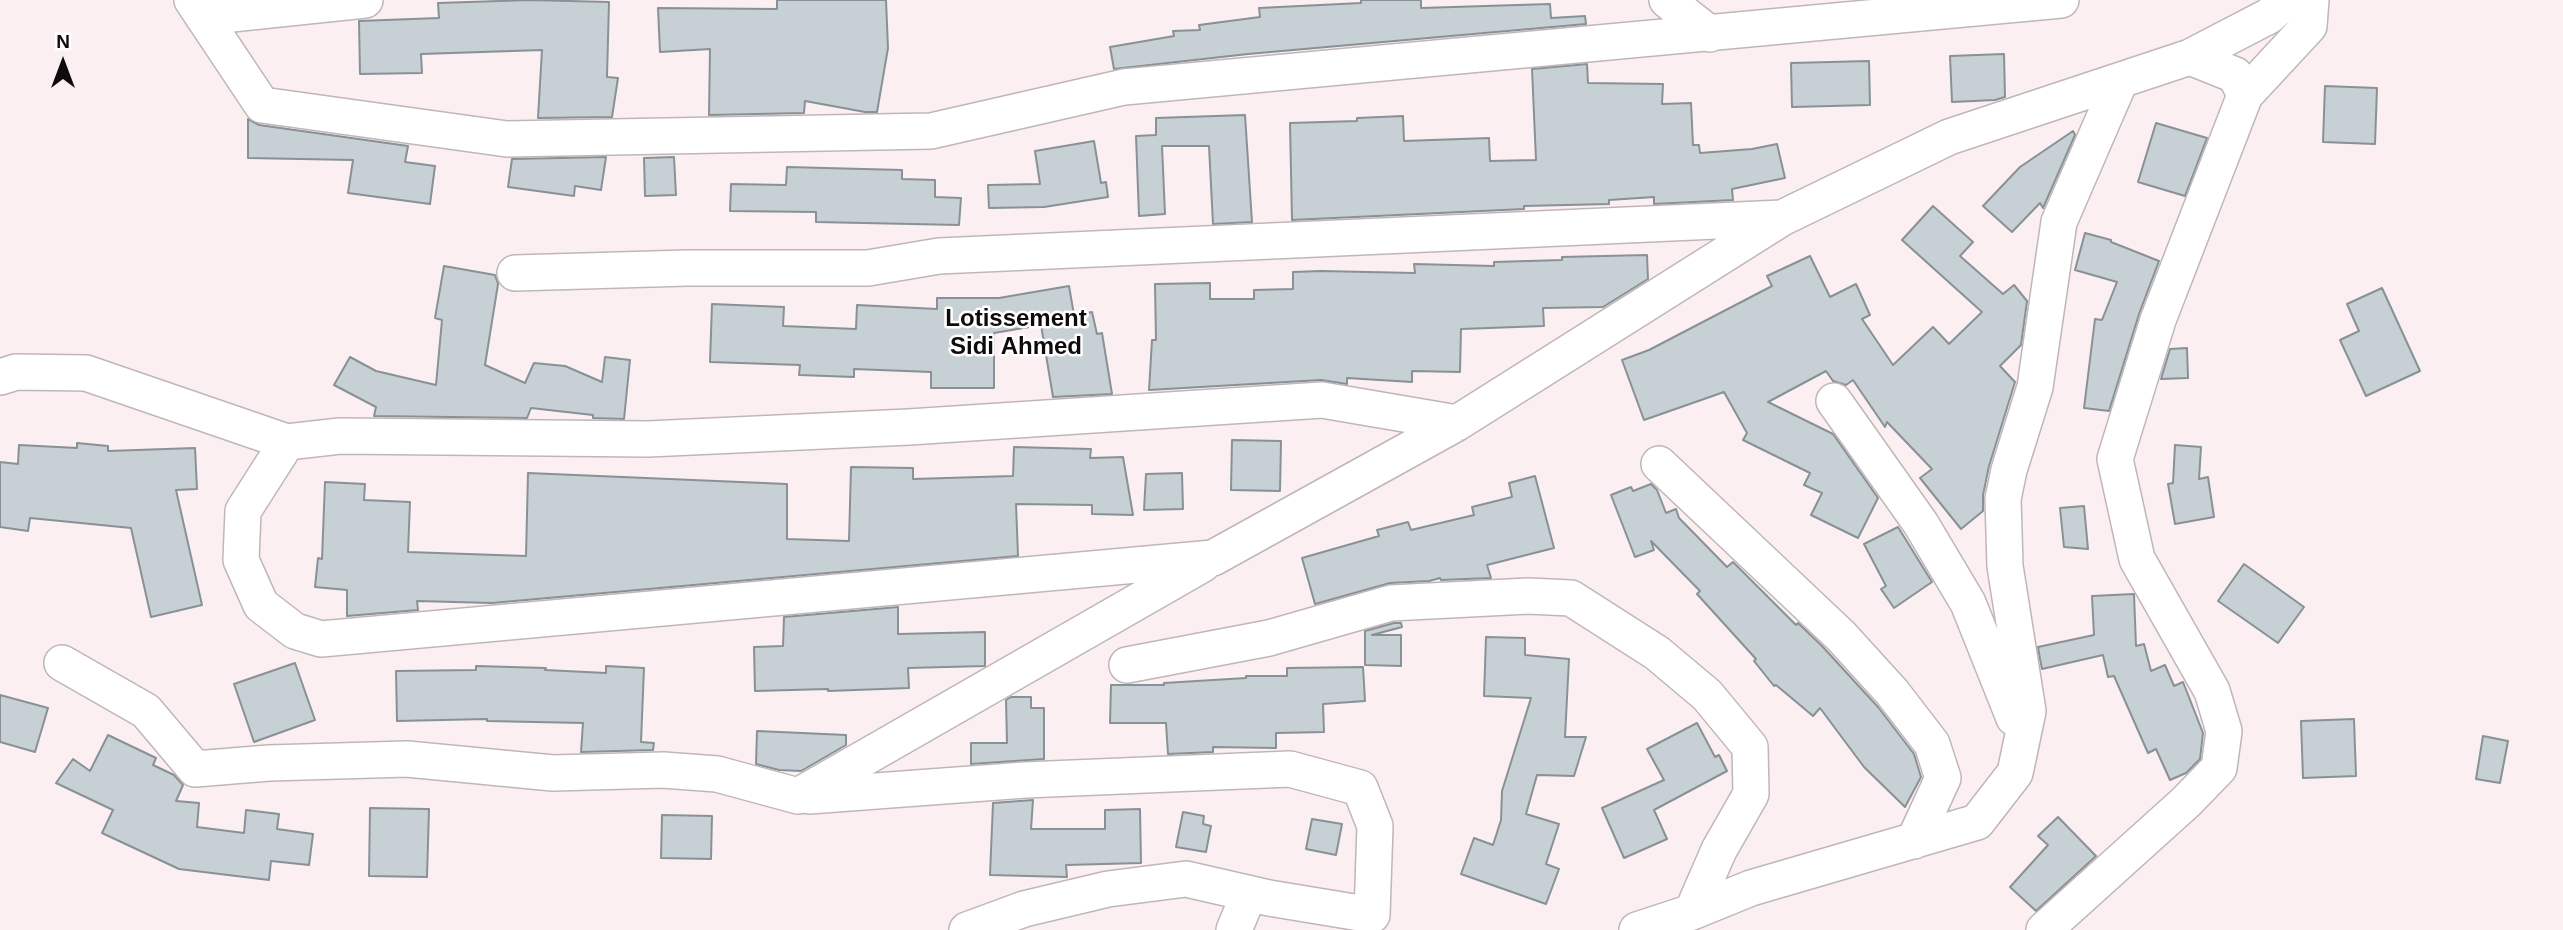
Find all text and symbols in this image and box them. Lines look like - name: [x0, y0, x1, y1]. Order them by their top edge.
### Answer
- north arrow: [28, 28, 98, 98]
- text: N: [56, 31, 70, 52]
- district label: Lotissement Sidi Ahmed: [945, 305, 1087, 361]

